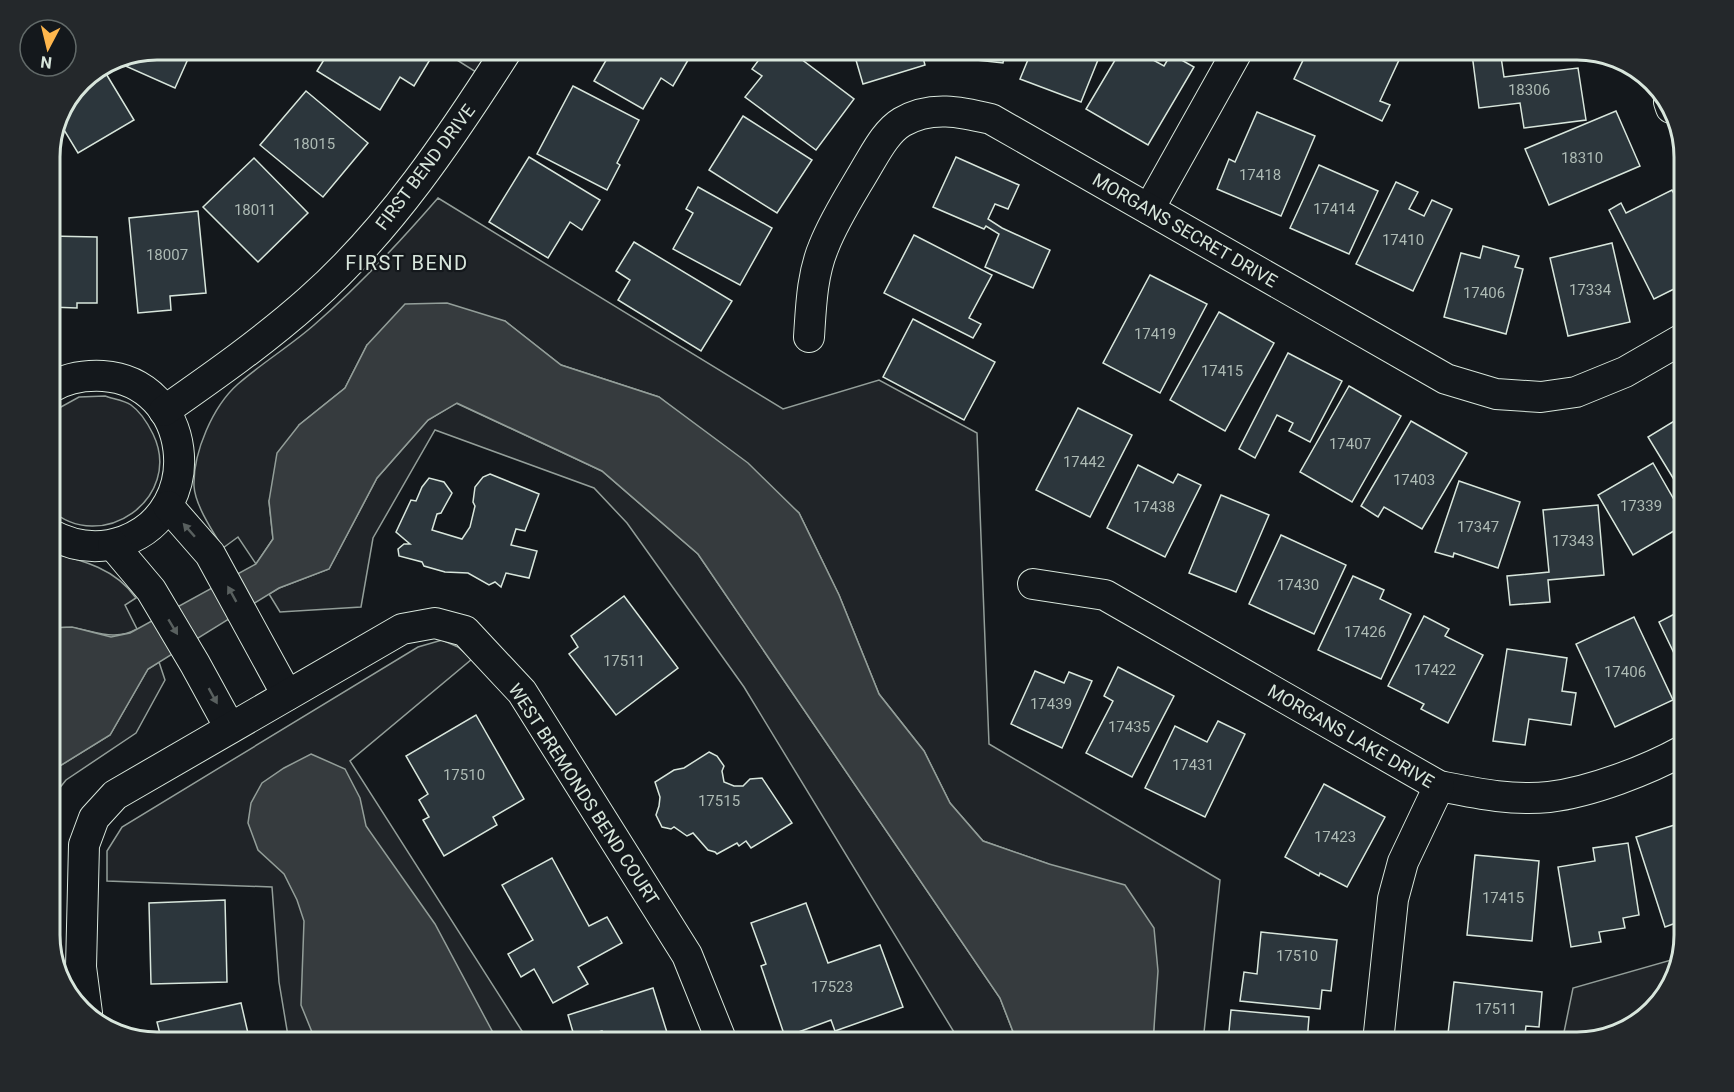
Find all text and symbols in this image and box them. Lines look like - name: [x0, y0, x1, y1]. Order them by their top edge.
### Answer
- north arrow: [18, 18, 78, 78]
- text: N: [39, 52, 53, 73]
- house number: 18306: [1508, 81, 1550, 99]
- street label: FIRST BEND DRIVE: [371, 100, 479, 234]
- house number: 18015: [293, 135, 335, 153]
- house number: 18310: [1561, 149, 1603, 167]
- house number: 17418: [1239, 166, 1281, 184]
- street label: MORGANS SECRET DRIVE: [1089, 168, 1281, 292]
- house number: 17414: [1313, 200, 1356, 218]
- house number: 18011: [234, 201, 276, 219]
- house number: 17410: [1382, 231, 1424, 249]
- house number: 18007: [146, 246, 188, 264]
- district label: FIRST BEND: [345, 251, 469, 275]
- house number: 17334: [1569, 281, 1612, 299]
- house number: 17406: [1463, 284, 1505, 302]
- house number: 17419: [1134, 325, 1176, 343]
- house number: 17415: [1201, 362, 1243, 380]
- house number: 17407: [1329, 435, 1371, 453]
- house number: 17442: [1063, 453, 1105, 471]
- house number: 17403: [1393, 471, 1435, 489]
- house number: 17339: [1620, 497, 1662, 515]
- house number: 17438: [1133, 498, 1175, 516]
- house number: 17347: [1457, 518, 1499, 536]
- one-way arrow: [183, 523, 196, 538]
- house number: 17343: [1552, 532, 1594, 550]
- house number: 17430: [1277, 576, 1319, 594]
- one-way arrow: [227, 585, 237, 602]
- one-way arrow: [168, 619, 179, 635]
- house number: 17426: [1344, 623, 1386, 641]
- house number: 17511: [603, 652, 645, 670]
- house number: 17422: [1414, 661, 1456, 679]
- house number: 17406: [1604, 663, 1646, 681]
- street label: WEST BREMONDS BEND COURT: [504, 679, 664, 909]
- street label: MORGANS LAKE DRIVE: [1264, 680, 1438, 792]
- one-way arrow: [208, 688, 218, 705]
- house number: 17439: [1030, 695, 1072, 713]
- house number: 17435: [1108, 718, 1150, 736]
- house number: 17431: [1172, 756, 1214, 774]
- house number: 17510: [443, 766, 485, 784]
- house number: 17515: [698, 792, 740, 810]
- house number: 17423: [1314, 828, 1356, 846]
- house number: 17415: [1482, 889, 1524, 907]
- house number: 17510: [1276, 947, 1318, 965]
- house number: 17523: [811, 978, 853, 996]
- house number: 17511: [1475, 1000, 1517, 1018]

